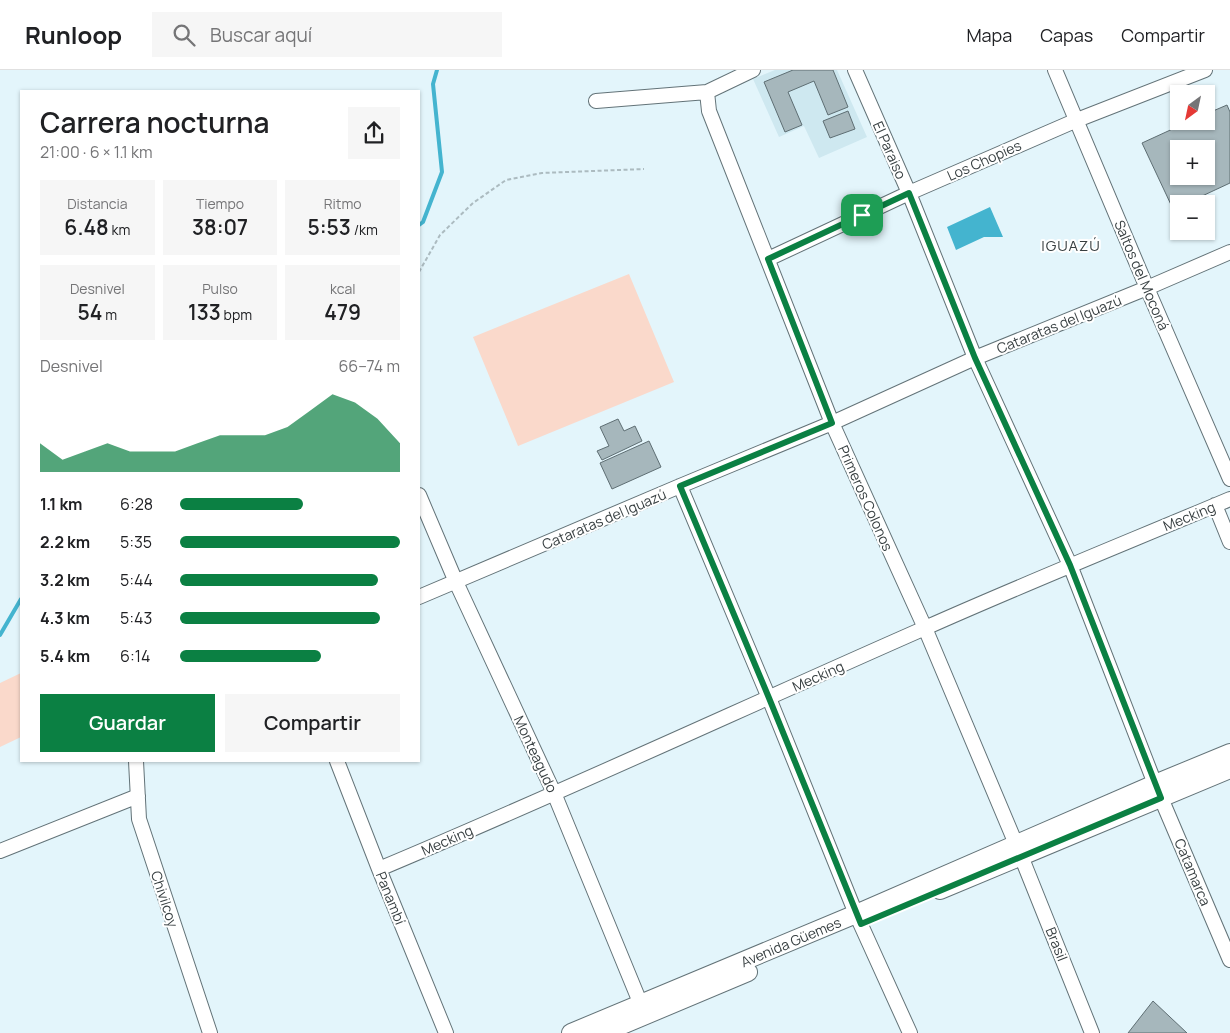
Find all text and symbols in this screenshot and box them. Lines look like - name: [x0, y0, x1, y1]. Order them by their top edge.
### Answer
- search box: [152, 12, 502, 57]
- text: Runloop: [25, 18, 122, 51]
- icon: search: [170, 21, 198, 49]
- text: Buscar aquí: [210, 22, 312, 48]
- text: Mapa: [966, 23, 1012, 47]
- text: Capas: [1040, 23, 1093, 47]
- text: Compartir: [1121, 23, 1205, 47]
- north arrow: [1170, 85, 1215, 130]
- map controls: [1170, 85, 1215, 240]
- text: Carrera nocturna: [40, 103, 269, 141]
- button: share: [348, 107, 400, 159]
- street label: El Paraiso: [869, 118, 911, 182]
- street label: Los Chopies: [944, 135, 1024, 185]
- button: +: [1170, 140, 1215, 185]
- text: 21:00 · 6 × 1.1 km: [40, 141, 153, 163]
- text: Distancia: [67, 194, 127, 213]
- text: Tiempo: [196, 194, 244, 213]
- text: Ritmo: [324, 194, 362, 213]
- pin: [841, 194, 883, 236]
- button: −: [1170, 195, 1215, 240]
- icon: arrive: [848, 201, 876, 229]
- text: 6.48: [64, 213, 109, 241]
- text: 38:07: [192, 213, 248, 241]
- text: 5:53: [307, 213, 351, 241]
- street label: Saltos del Moconá: [1110, 217, 1174, 333]
- text: km: [109, 220, 130, 239]
- text: /km: [351, 220, 378, 239]
- district label: IGUAZÚ: [1041, 235, 1101, 256]
- text: Desnivel: [70, 279, 125, 298]
- text: Pulso: [202, 279, 238, 298]
- text: kcal: [330, 279, 355, 298]
- street label: Cataratas del Iguazú: [994, 290, 1124, 358]
- text: 54: [78, 298, 102, 326]
- text: 133: [188, 298, 221, 326]
- text: 479: [324, 298, 361, 326]
- text: m: [102, 305, 117, 324]
- text: bpm: [221, 305, 252, 324]
- text: Desnivel: [40, 355, 103, 377]
- text: 66–74 m: [338, 355, 400, 377]
- street label: Primeros Colonos: [834, 442, 898, 554]
- street label: Cataratas del Iguazú: [539, 484, 669, 554]
- text: 1.1 km: [40, 493, 83, 515]
- text: 6:28: [120, 493, 153, 515]
- street label: Mecking: [1160, 497, 1218, 535]
- text: 2.2 km: [40, 531, 90, 553]
- text: 5:35: [120, 531, 152, 553]
- text: 3.2 km: [40, 569, 90, 591]
- text: 5:44: [120, 569, 153, 591]
- text: 4.3 km: [40, 607, 90, 629]
- text: 5:43: [120, 607, 152, 629]
- text: 5.4 km: [40, 645, 90, 667]
- text: 6:14: [120, 645, 150, 667]
- street label: Mecking: [789, 656, 847, 696]
- button: Guardar: [40, 694, 215, 752]
- button: Compartir: [225, 694, 400, 752]
- street label: Monteagudo: [510, 713, 562, 795]
- street label: Mecking: [418, 820, 476, 860]
- street label: Catamarca: [1170, 836, 1216, 908]
- street label: Chivilcoy: [147, 868, 183, 930]
- street label: Panambí: [372, 869, 410, 927]
- street label: Avenida Güemes: [738, 912, 844, 971]
- street label: Brasil: [1042, 924, 1072, 964]

